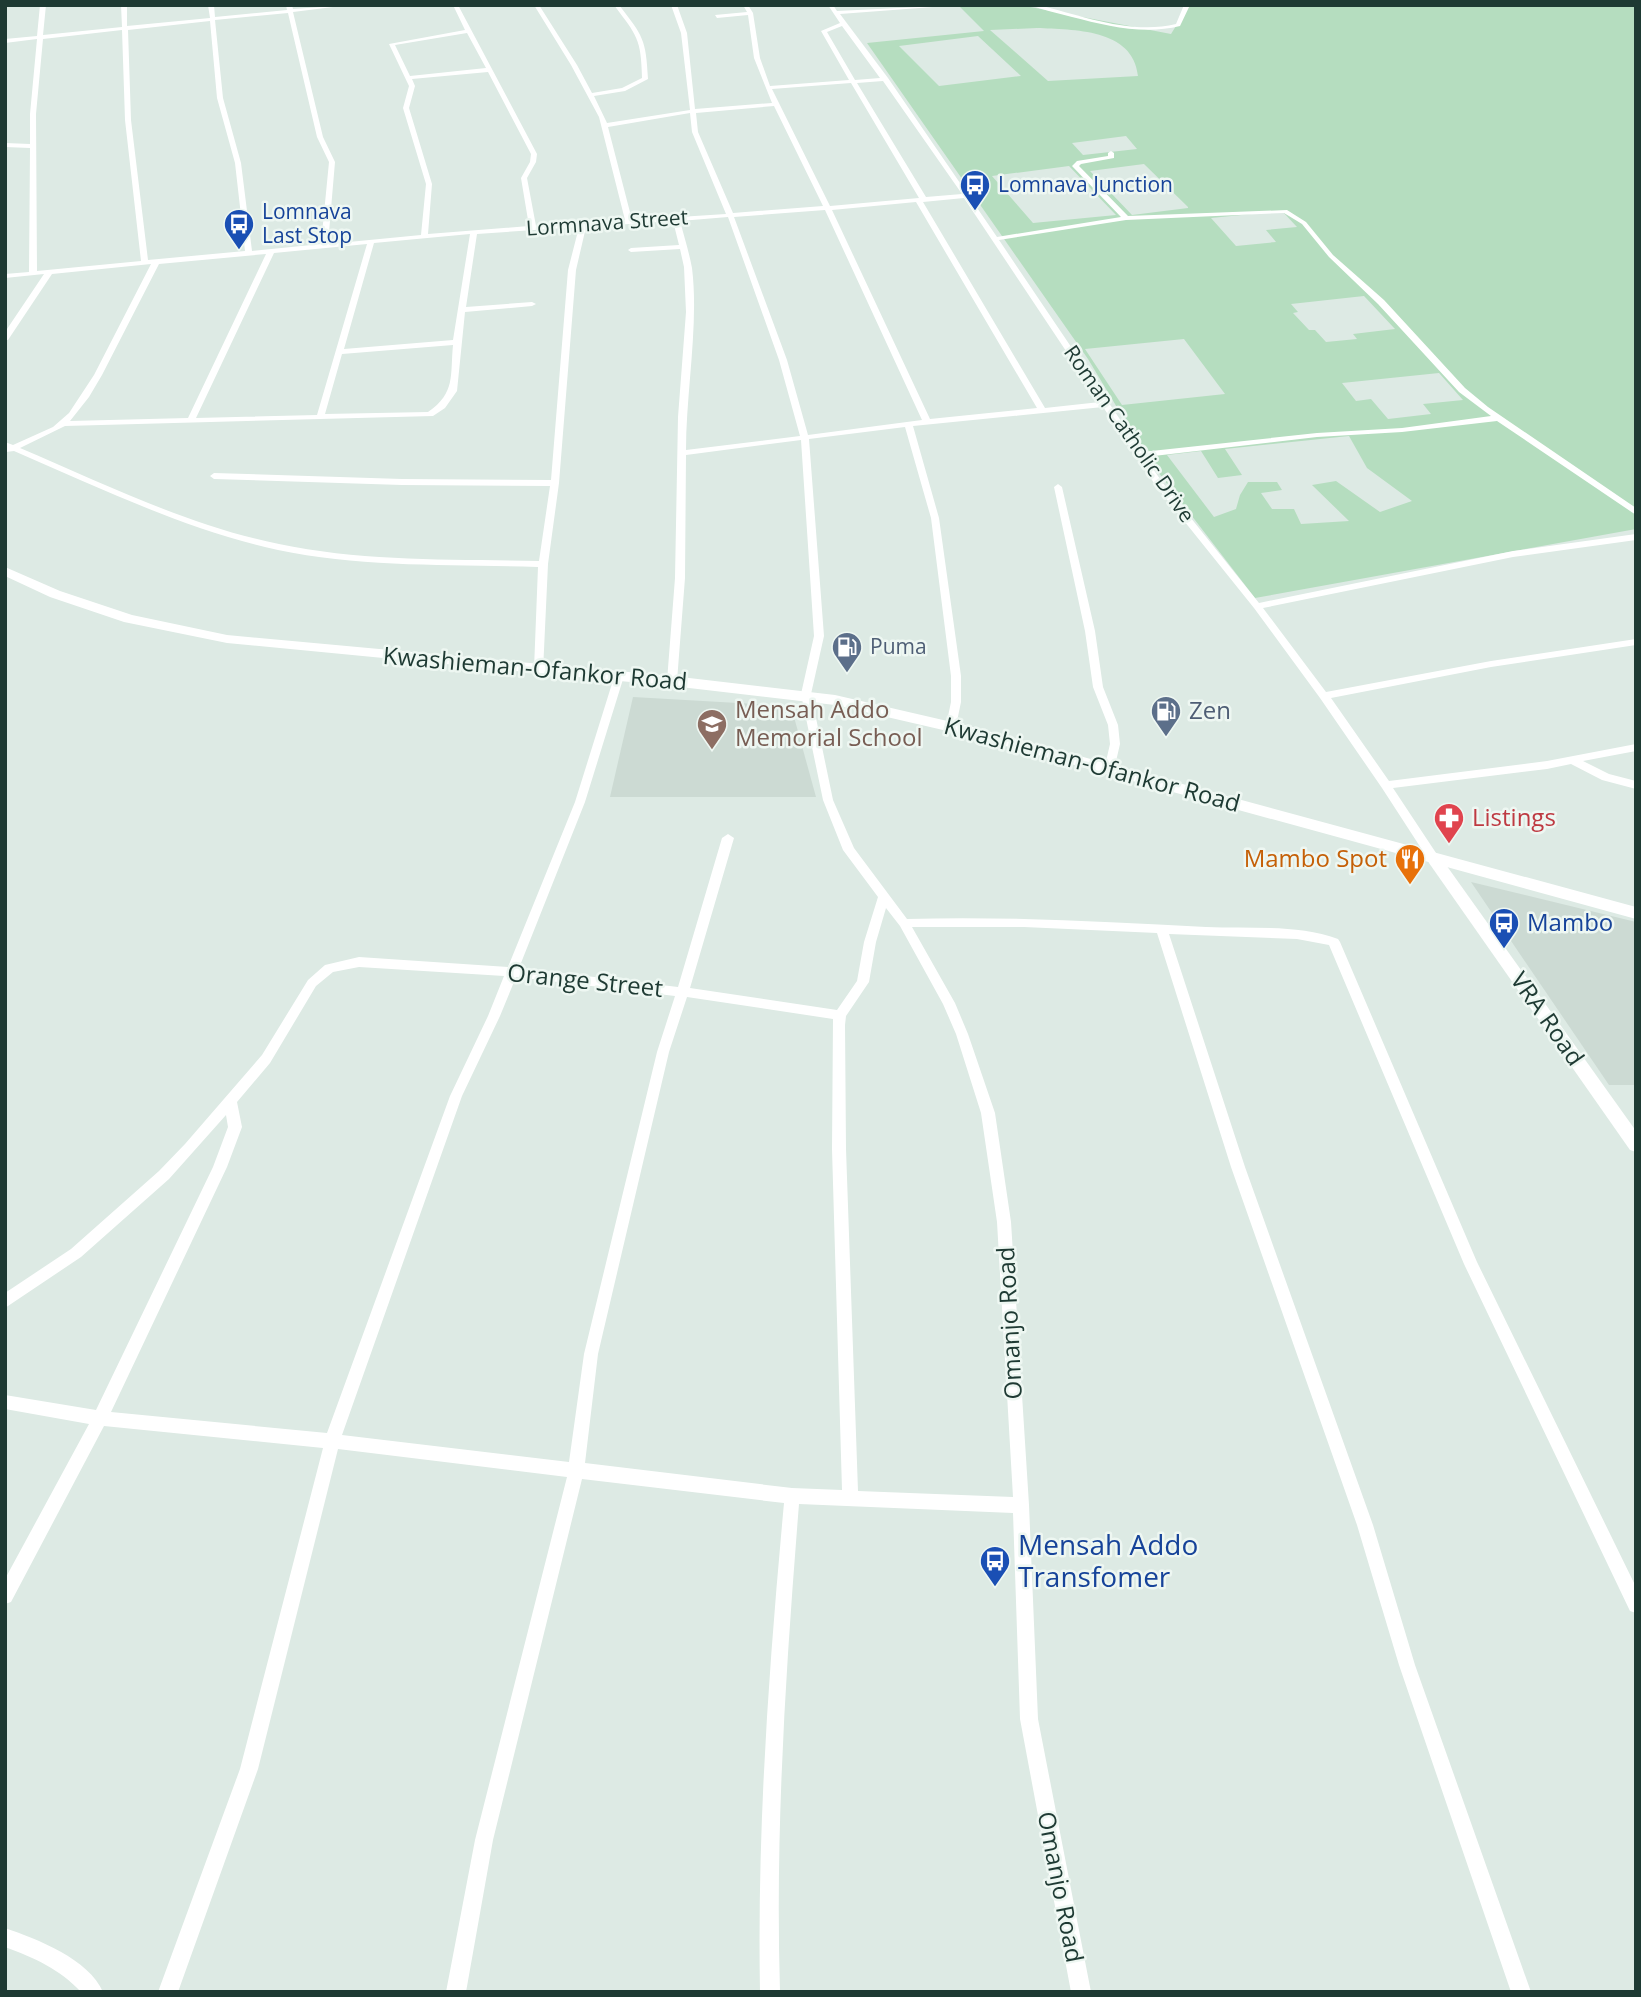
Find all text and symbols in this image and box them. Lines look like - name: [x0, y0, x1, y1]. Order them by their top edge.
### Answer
- bus stop icon: Lomnava Junction: [958, 168, 992, 212]
- place label: Lomnava Junction: [998, 170, 1173, 198]
- place label: Lomnava Last Stop: [262, 197, 352, 249]
- street label: Lormnava Street: [525, 202, 689, 242]
- bus stop icon: Lomnava Last Stop: [222, 207, 256, 251]
- street label: Roman Catholic Drive: [1058, 339, 1202, 528]
- fuel station icon: Puma: [830, 630, 864, 674]
- place label: Puma: [870, 632, 927, 660]
- street label: Kwashieman-Ofankor Road: [382, 638, 689, 697]
- place label: Mensah Addo Memorial School: [735, 692, 923, 753]
- place label: Zen: [1189, 693, 1231, 726]
- fuel station icon: Zen: [1149, 694, 1183, 738]
- school or university icon: Mensah Addo Memorial School: [695, 707, 729, 751]
- street label: Kwashieman-Ofankor Road: [941, 708, 1244, 819]
- place label: Listings: [1472, 800, 1556, 833]
- pharmacy icon: Listings: [1432, 801, 1466, 845]
- place label: Mambo Spot: [1244, 841, 1387, 874]
- restaurant icon: Mambo Spot: [1393, 842, 1427, 886]
- place label: Mambo: [1527, 905, 1613, 938]
- bus stop icon: Mambo: [1487, 906, 1521, 950]
- street label: Orange Street: [506, 955, 665, 1004]
- street label: VRA Road: [1504, 965, 1593, 1072]
- street label: Omanjo Road: [988, 1246, 1029, 1400]
- place label: Mensah Addo Transfomer: [1018, 1525, 1198, 1595]
- bus stop icon: Mensah Addo Transfomer: [978, 1544, 1012, 1588]
- street label: Omanjo Road: [1031, 1808, 1092, 1965]

